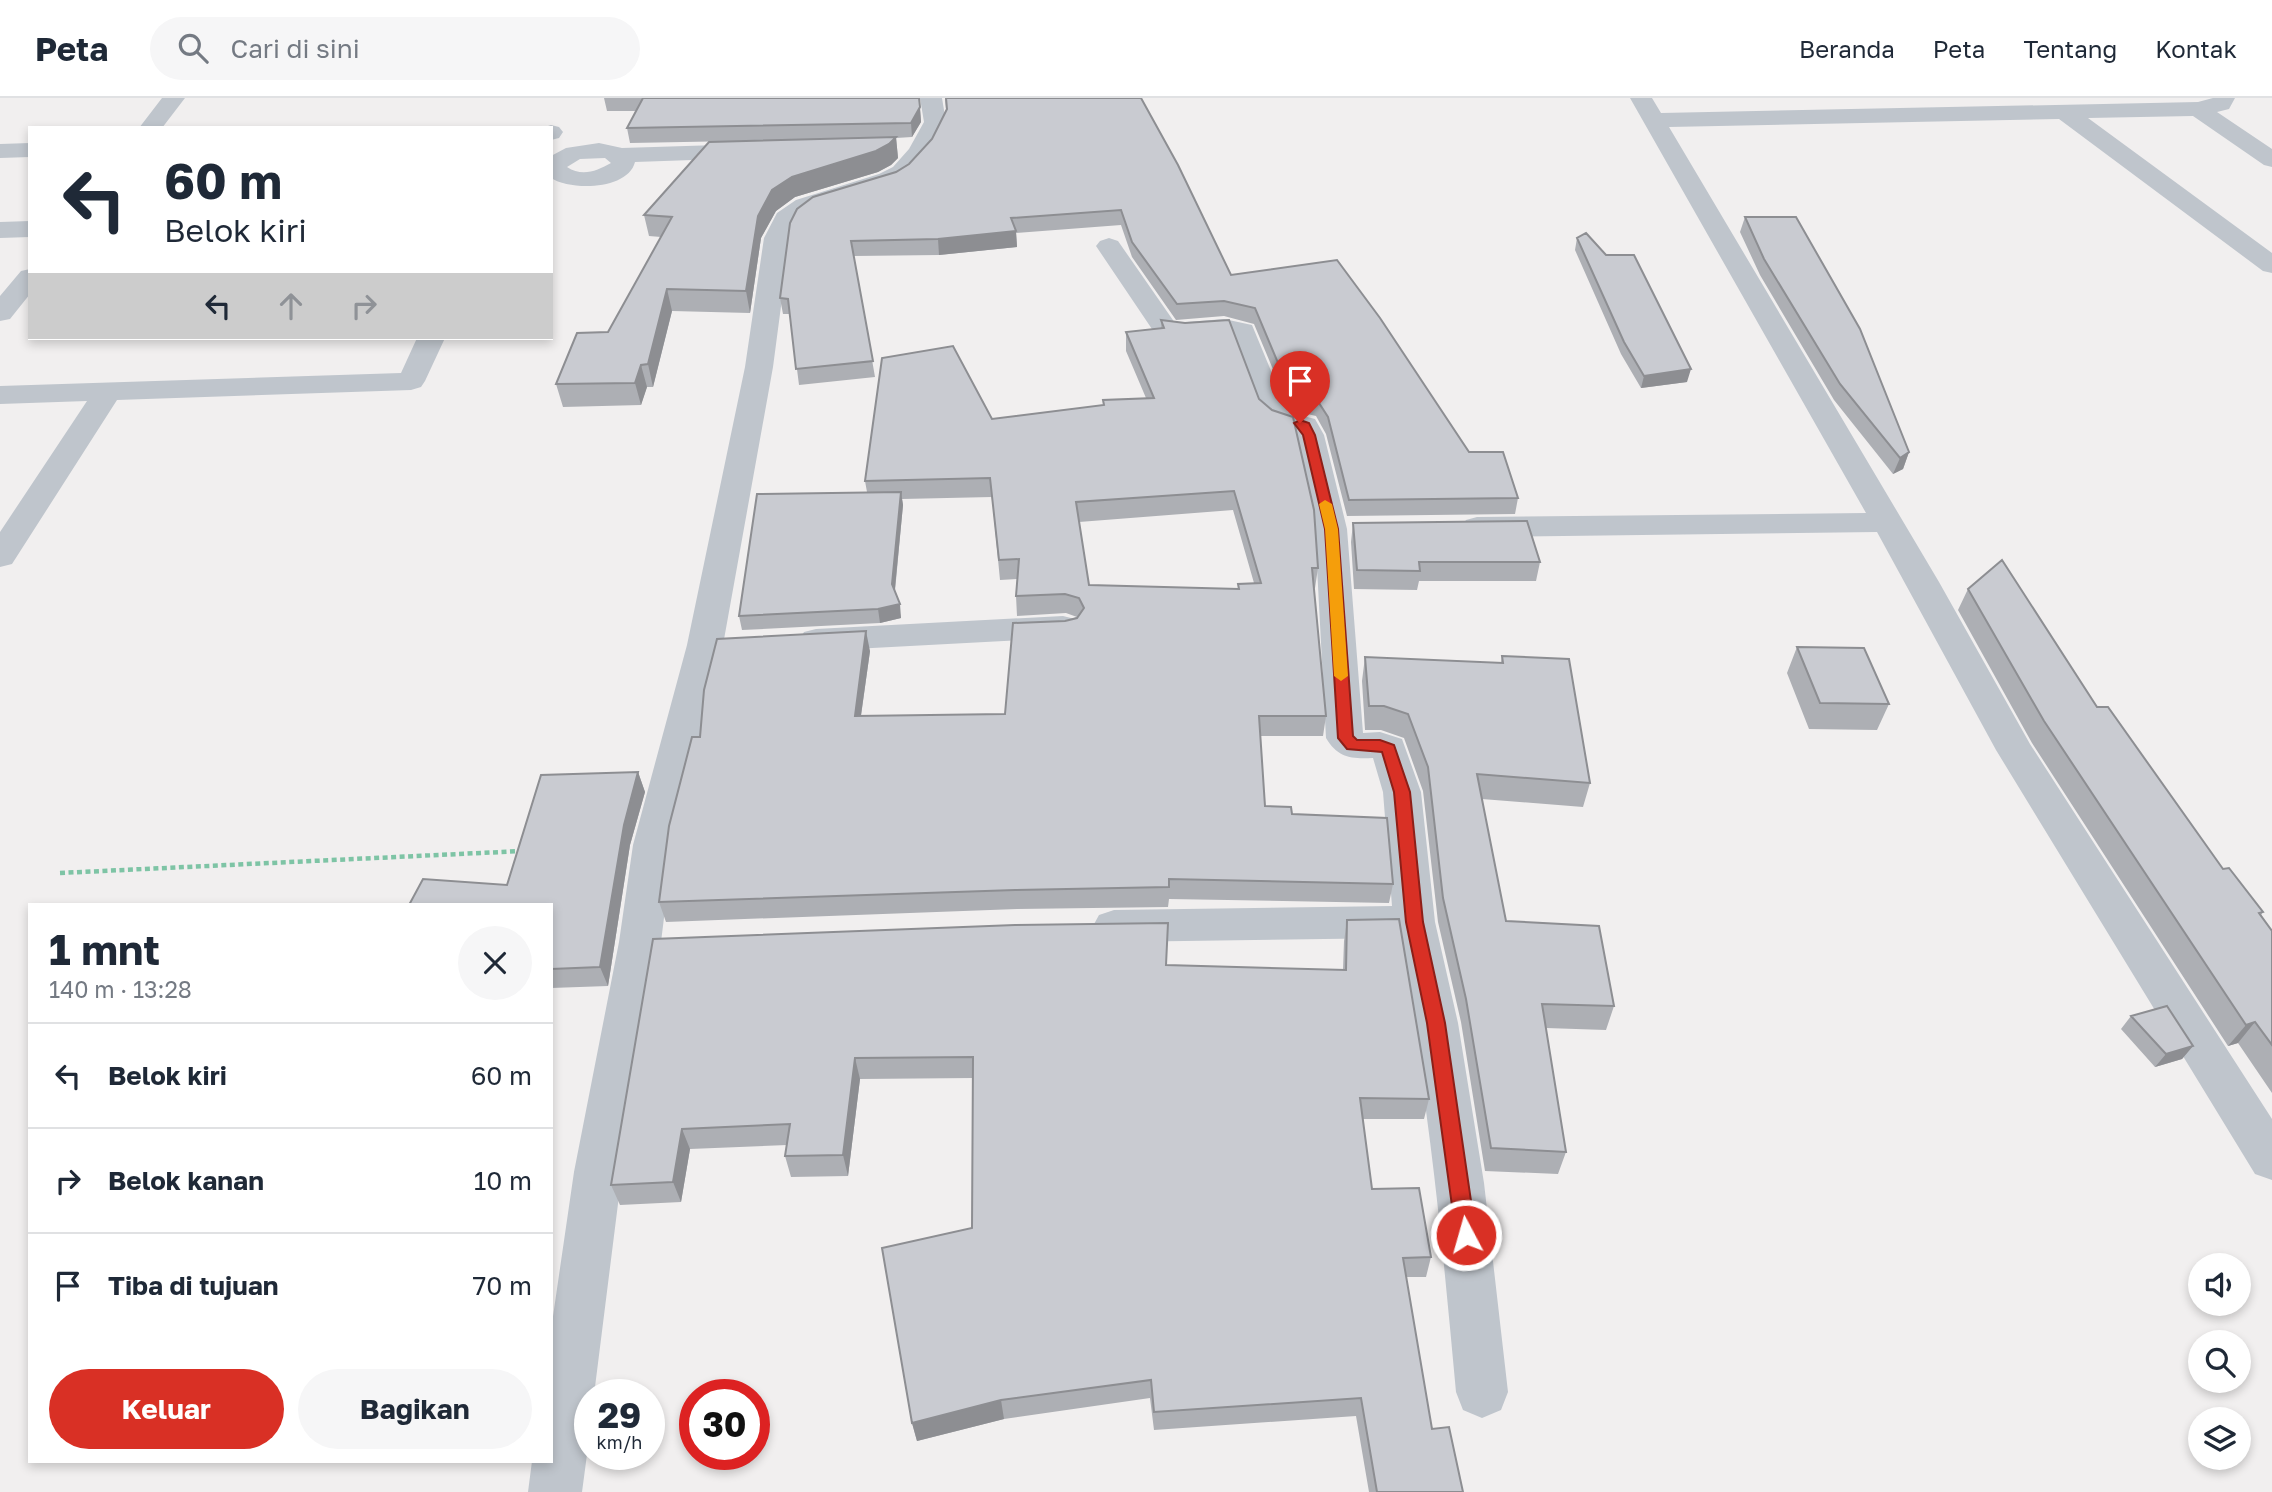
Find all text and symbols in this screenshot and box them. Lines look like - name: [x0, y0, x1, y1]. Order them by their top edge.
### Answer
- search box: [150, 17, 640, 80]
- text: Peta: [35, 29, 108, 68]
- icon: search: [174, 29, 212, 67]
- text: Cari di sini: [230, 33, 360, 64]
- text: Beranda: [1799, 34, 1895, 63]
- text: Peta: [1933, 34, 1985, 63]
- text: Tentang: [2023, 34, 2117, 63]
- text: Kontak: [2155, 34, 2237, 63]
- text: 60 m: [164, 151, 282, 210]
- icon: left: [49, 154, 140, 245]
- text: Belok kiri: [164, 211, 307, 249]
- icon: left: [199, 287, 237, 325]
- icon: ahead: [272, 287, 310, 325]
- icon: right: [345, 287, 383, 325]
- pin: [1270, 351, 1330, 423]
- icon: arrive: [1281, 362, 1319, 400]
- text: 1 mnt: [49, 924, 160, 974]
- button: close: [458, 926, 532, 1000]
- text: 140 m · 13:28: [49, 975, 192, 1003]
- icon: left: [49, 1057, 87, 1095]
- text: Belok kiri: [108, 1060, 227, 1091]
- text: 60 m: [471, 1060, 532, 1091]
- icon: right: [49, 1162, 87, 1200]
- text: Belok kanan: [108, 1165, 264, 1196]
- text: 10 m: [474, 1165, 532, 1196]
- position arrow: [1429, 1198, 1503, 1272]
- map controls: [2188, 1253, 2251, 1470]
- button: sound: [2188, 1253, 2251, 1316]
- icon: arrive: [49, 1267, 87, 1305]
- text: Tiba di tujuan: [108, 1270, 278, 1301]
- text: 70 m: [473, 1270, 532, 1301]
- button: search: [2188, 1330, 2251, 1393]
- button: Keluar: [49, 1369, 284, 1449]
- button: Bagikan: [298, 1369, 532, 1449]
- speed limit sign: 30: [679, 1379, 770, 1470]
- text: 29: [598, 1394, 641, 1436]
- button: layers: [2188, 1407, 2251, 1470]
- text: km/h: [597, 1431, 642, 1453]

